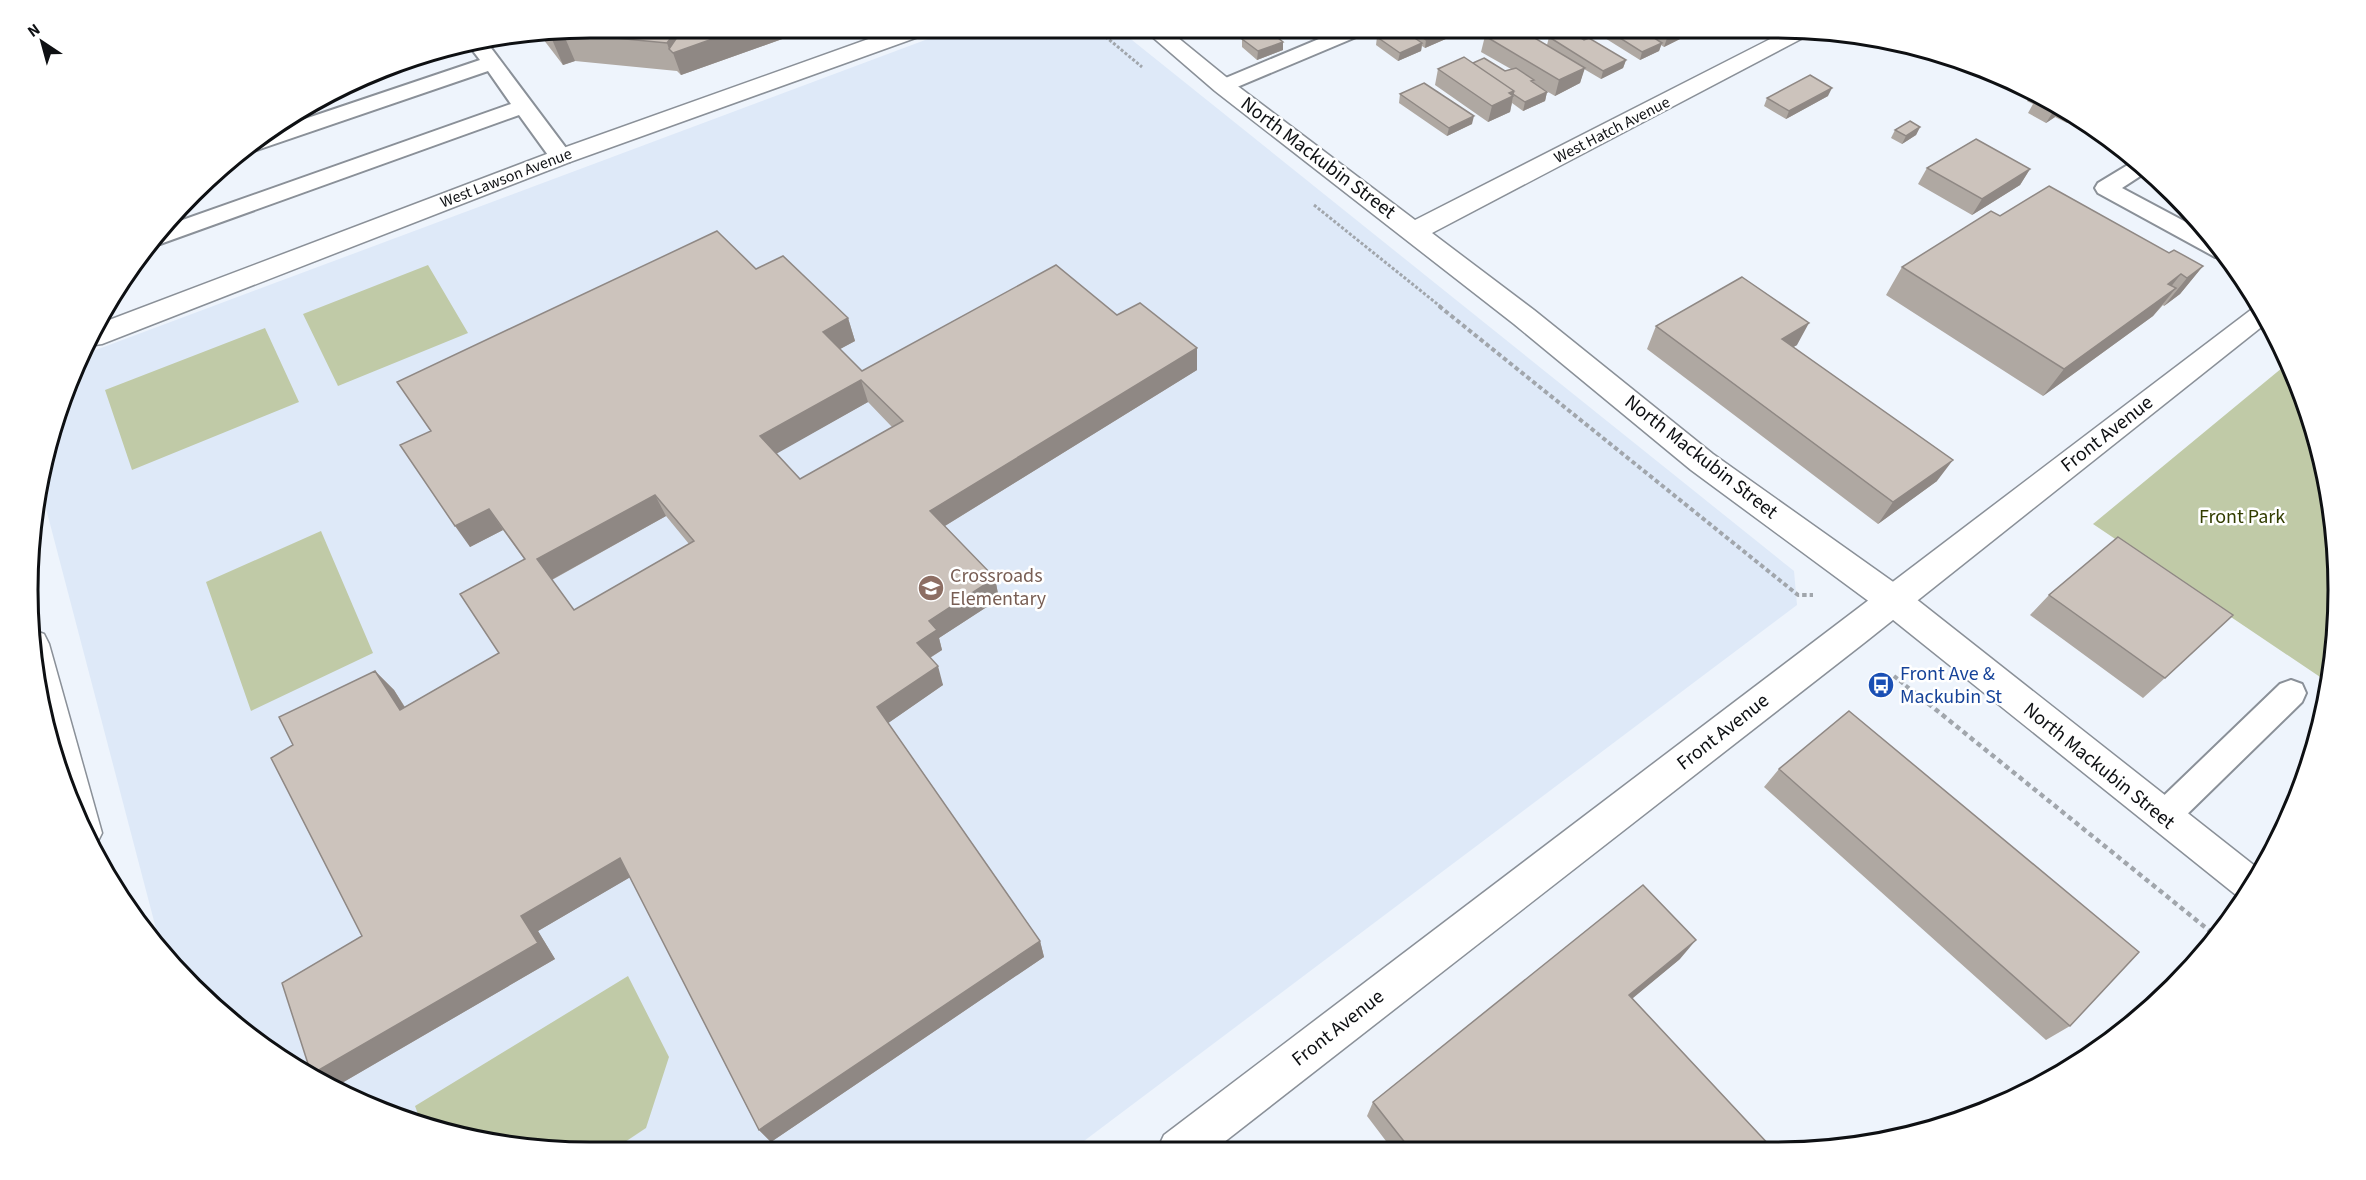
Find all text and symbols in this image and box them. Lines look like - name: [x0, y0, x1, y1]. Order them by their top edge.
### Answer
- north arrow: [12, 12, 72, 72]
- text: N: [23, 19, 45, 43]
- street label: North Mackubin Street: [1235, 90, 1402, 226]
- street label: West Hatch Avenue: [1550, 91, 1674, 169]
- street label: West Lawson Avenue: [437, 143, 575, 213]
- street label: North Mackubin Street: [1618, 388, 1784, 526]
- street label: Front Avenue: [2055, 389, 2159, 479]
- park label: Front Park: [2199, 503, 2285, 531]
- place label: Crossroads Elementary: [950, 562, 1047, 613]
- school or university icon: Crossroads Elementary: [916, 573, 946, 603]
- place label: Front Ave & Mackubin St: [1900, 660, 2002, 711]
- bus stop icon: Front Ave & Mackubin St: [1866, 670, 1896, 700]
- street label: Front Avenue: [1671, 687, 1775, 777]
- street label: North Mackubin Street: [2017, 696, 2181, 836]
- street label: Front Avenue: [1286, 983, 1390, 1073]

